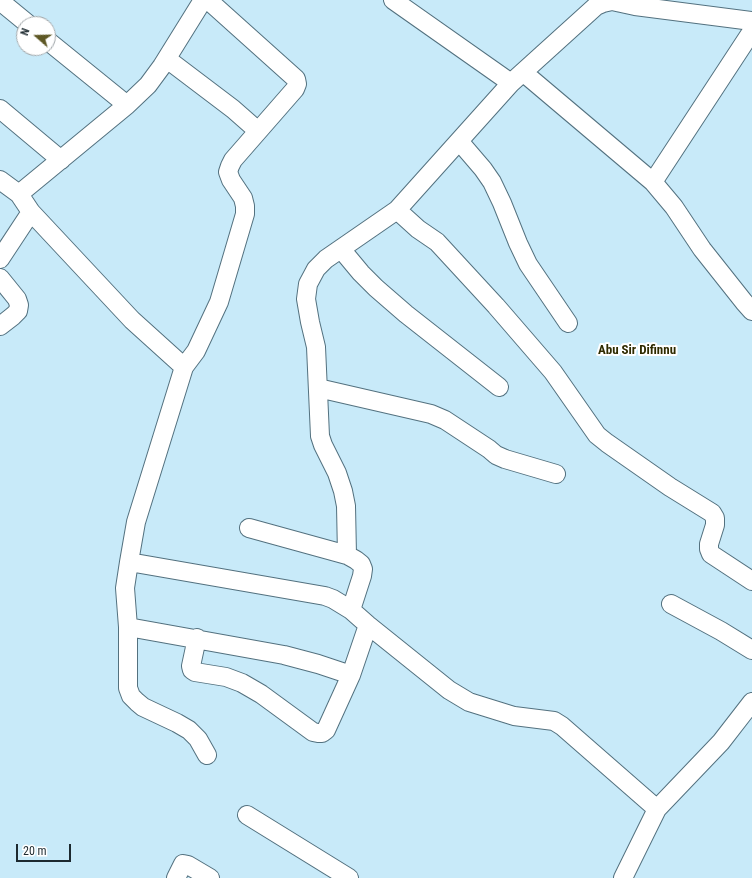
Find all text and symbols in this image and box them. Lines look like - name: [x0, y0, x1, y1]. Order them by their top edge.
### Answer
- north arrow: [16, 16, 56, 56]
- text: N: [18, 27, 32, 37]
- district label: Abu Sir Difinnu: [598, 343, 676, 359]
- scale bar: [18, 836, 73, 862]
- text: 20 m: [23, 844, 47, 858]

